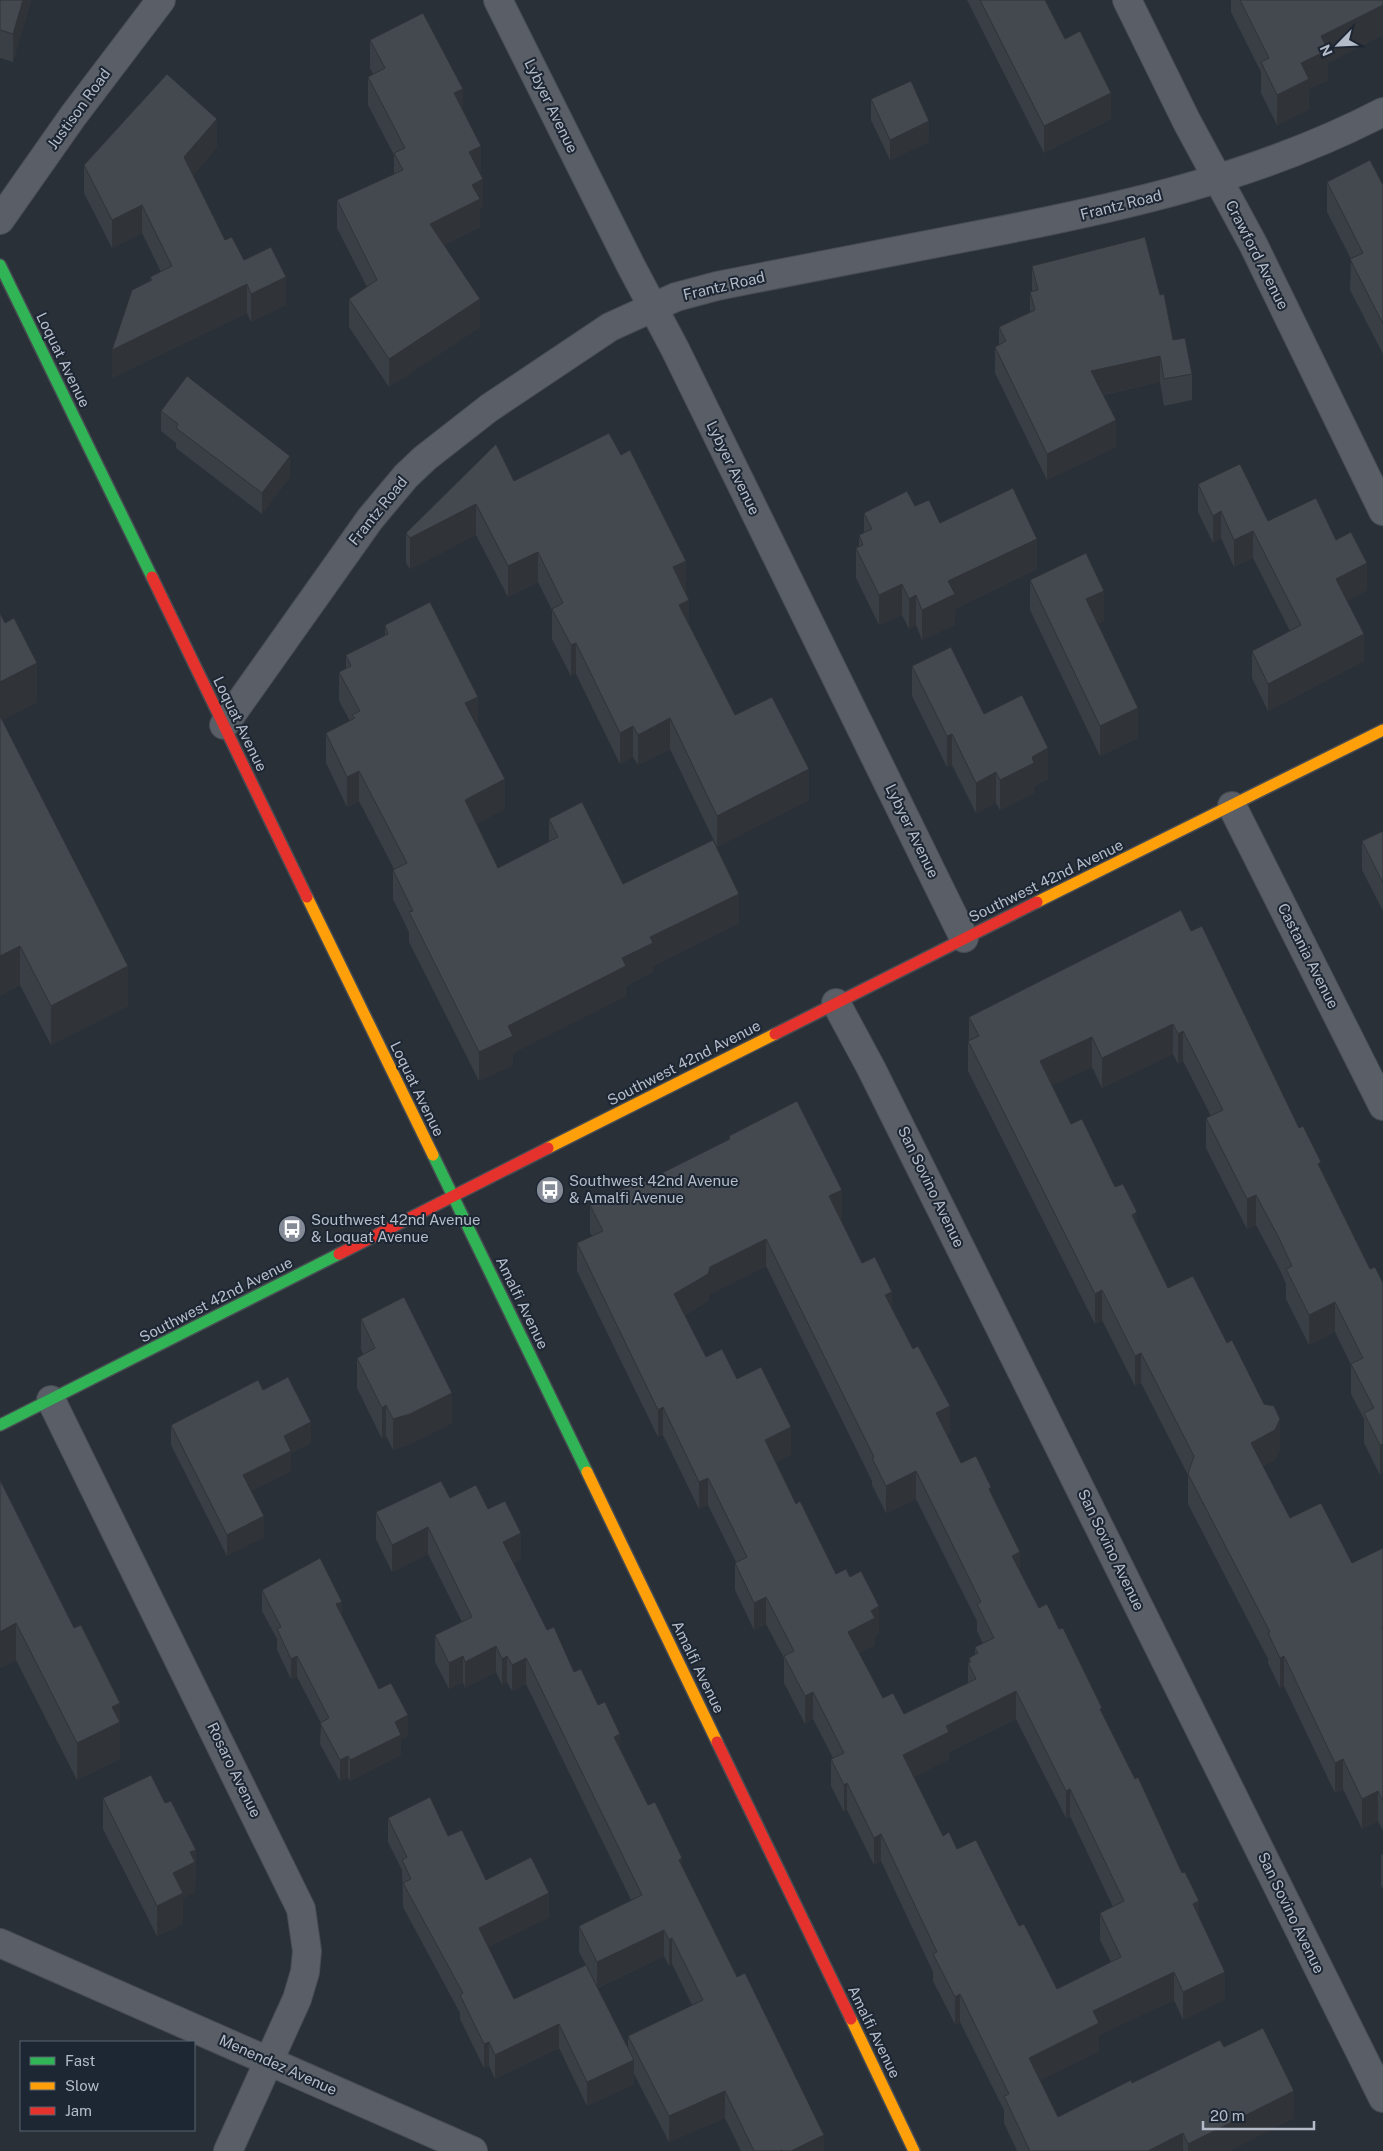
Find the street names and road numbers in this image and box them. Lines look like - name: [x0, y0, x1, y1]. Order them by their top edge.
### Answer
- street label: Lybyer Avenue: [521, 56, 582, 156]
- street label: Justison Road: [44, 65, 114, 152]
- street label: Frantz Road: [1078, 186, 1163, 223]
- street label: Crawford Avenue: [1223, 197, 1292, 312]
- street label: Frantz Road: [681, 268, 766, 303]
- street label: Loquat Avenue: [33, 310, 94, 410]
- street label: Lybyer Avenue: [703, 418, 764, 518]
- street label: Frantz Road: [345, 473, 410, 548]
- street label: Loquat Avenue: [210, 674, 271, 774]
- street label: Lybyer Avenue: [882, 781, 943, 881]
- street label: Southwest 42nd Avenue: [966, 836, 1126, 925]
- street label: Castania Avenue: [1275, 900, 1342, 1011]
- street label: Southwest 42nd Avenue: [604, 1017, 763, 1109]
- street label: Loquat Avenue: [387, 1039, 448, 1139]
- street label: San Sovino Avenue: [895, 1123, 968, 1250]
- street label: Southwest 42nd Avenue: [136, 1254, 295, 1346]
- street label: Amalfi Avenue: [493, 1254, 552, 1352]
- street label: San Sovino Avenue: [1075, 1486, 1148, 1613]
- street label: Amalfi Avenue: [669, 1618, 728, 1716]
- street label: Rosaro Avenue: [204, 1720, 265, 1820]
- street label: San Sovino Avenue: [1255, 1849, 1328, 1976]
- street label: Amalfi Avenue: [845, 1983, 904, 2081]
- street label: Menendez Avenue: [217, 2031, 340, 2098]

